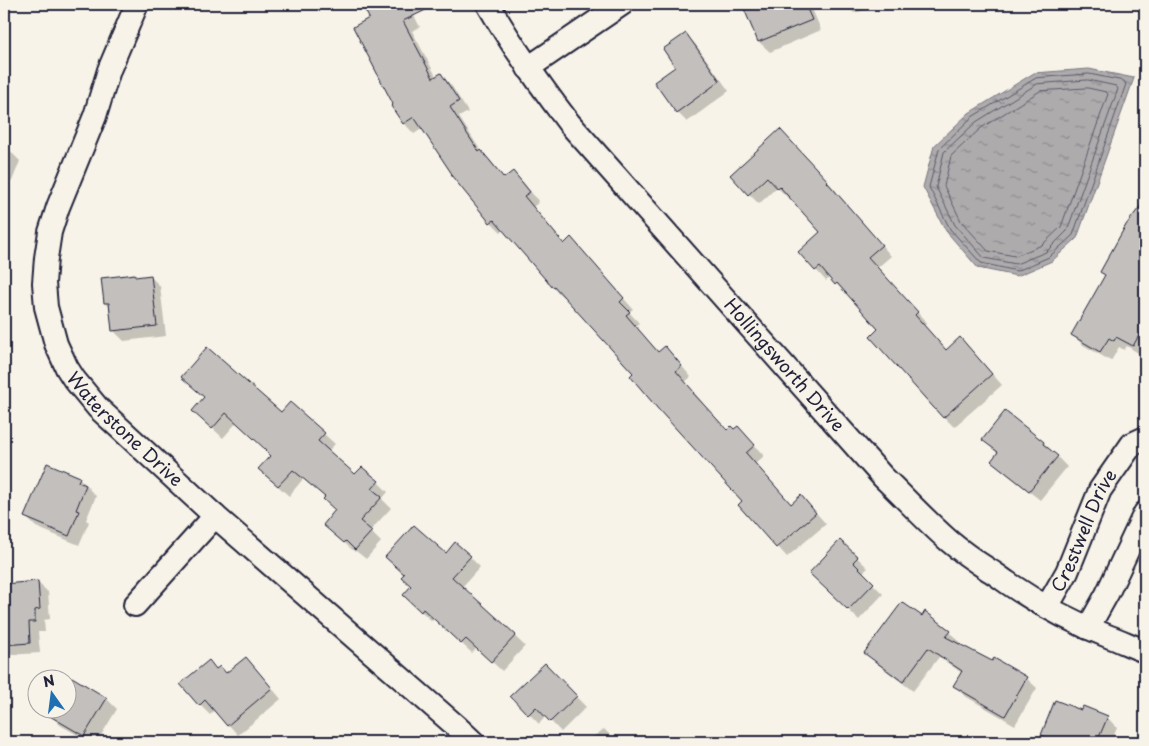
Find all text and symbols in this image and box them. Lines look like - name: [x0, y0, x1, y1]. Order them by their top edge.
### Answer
- street label: Hollingsworth Drive: [718, 292, 852, 437]
- street label: Waterstone Drive: [61, 365, 190, 492]
- street label: Crestwell Drive: [1043, 463, 1123, 597]
- north arrow: [28, 668, 78, 718]
- text: N: [41, 669, 57, 692]

